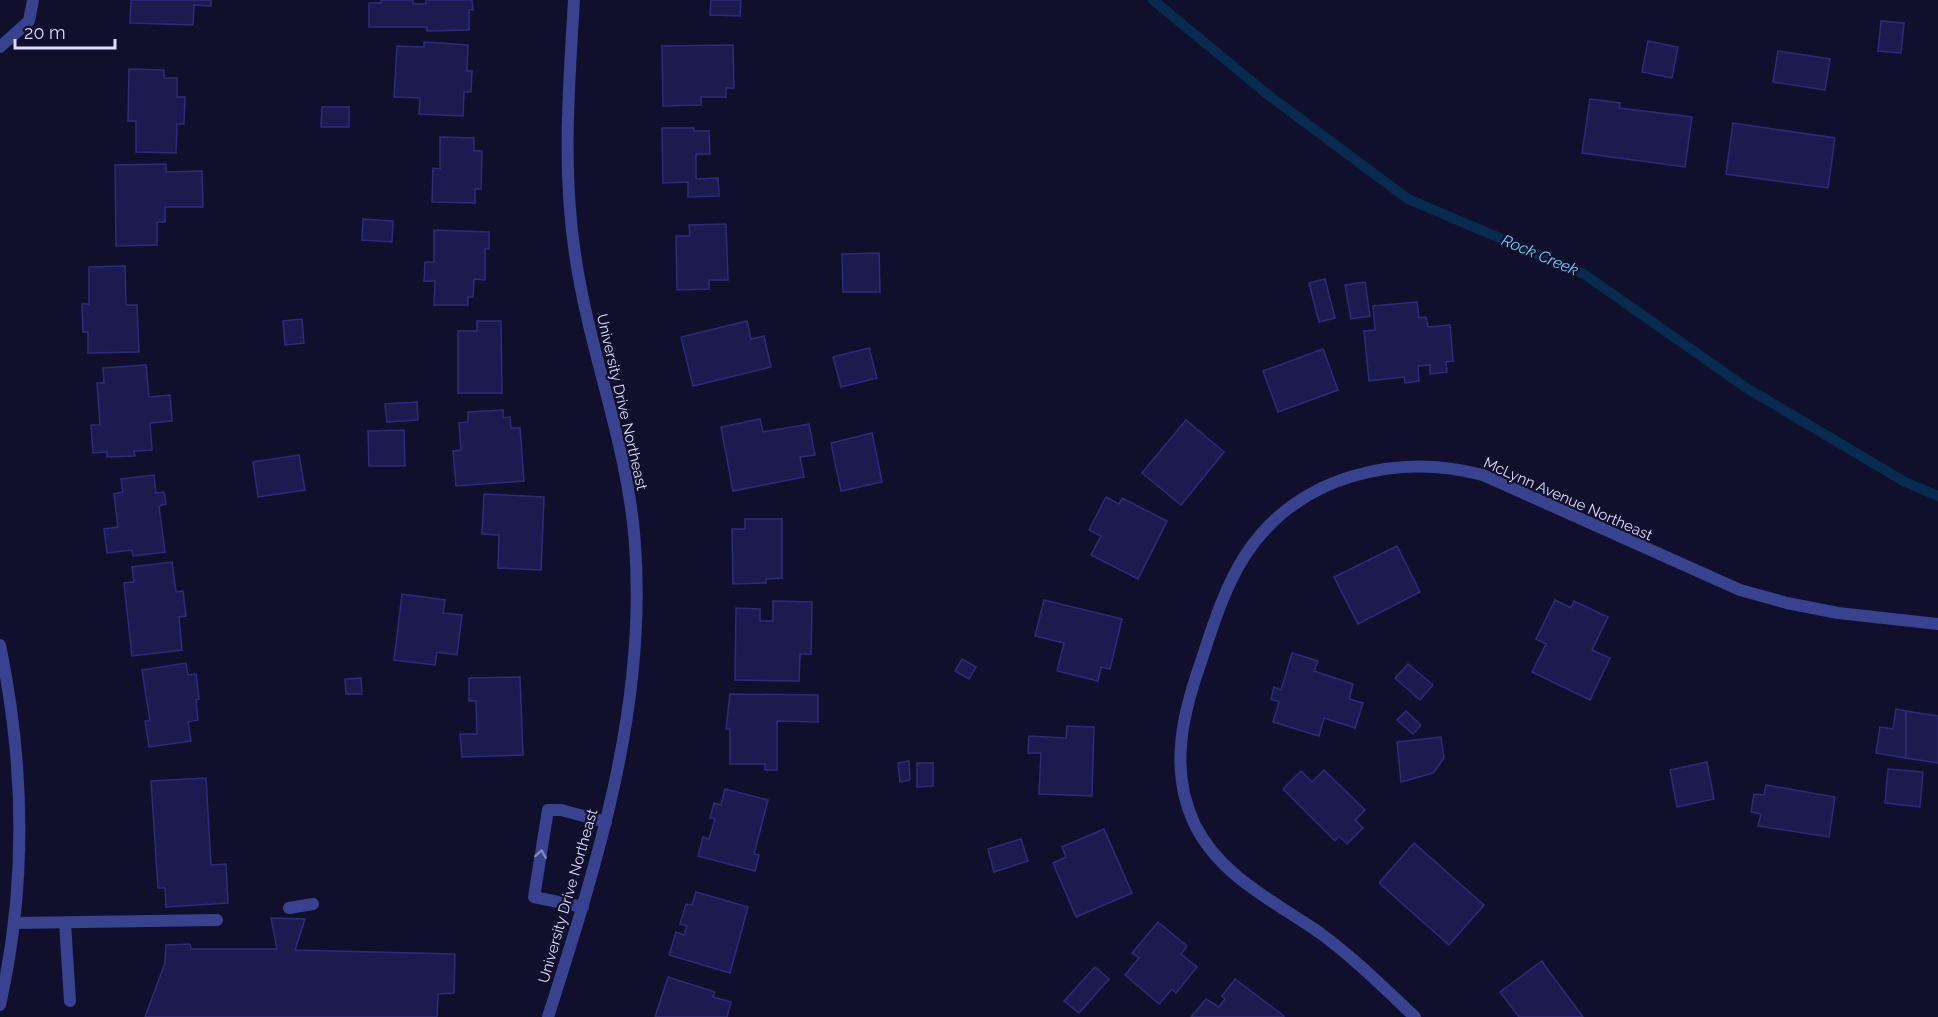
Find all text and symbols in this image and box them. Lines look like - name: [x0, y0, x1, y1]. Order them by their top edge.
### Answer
- scale bar: [15, 12, 116, 50]
- text: 20 m: [24, 22, 66, 43]
- water label: Rock Creek: [1499, 230, 1582, 280]
- street label: University Drive Northeast: [593, 312, 651, 492]
- street label: McLynn Avenue Northeast: [1481, 454, 1655, 544]
- street label: University Drive Northeast: [534, 807, 602, 985]
- one-way arrow: [534, 849, 546, 858]

